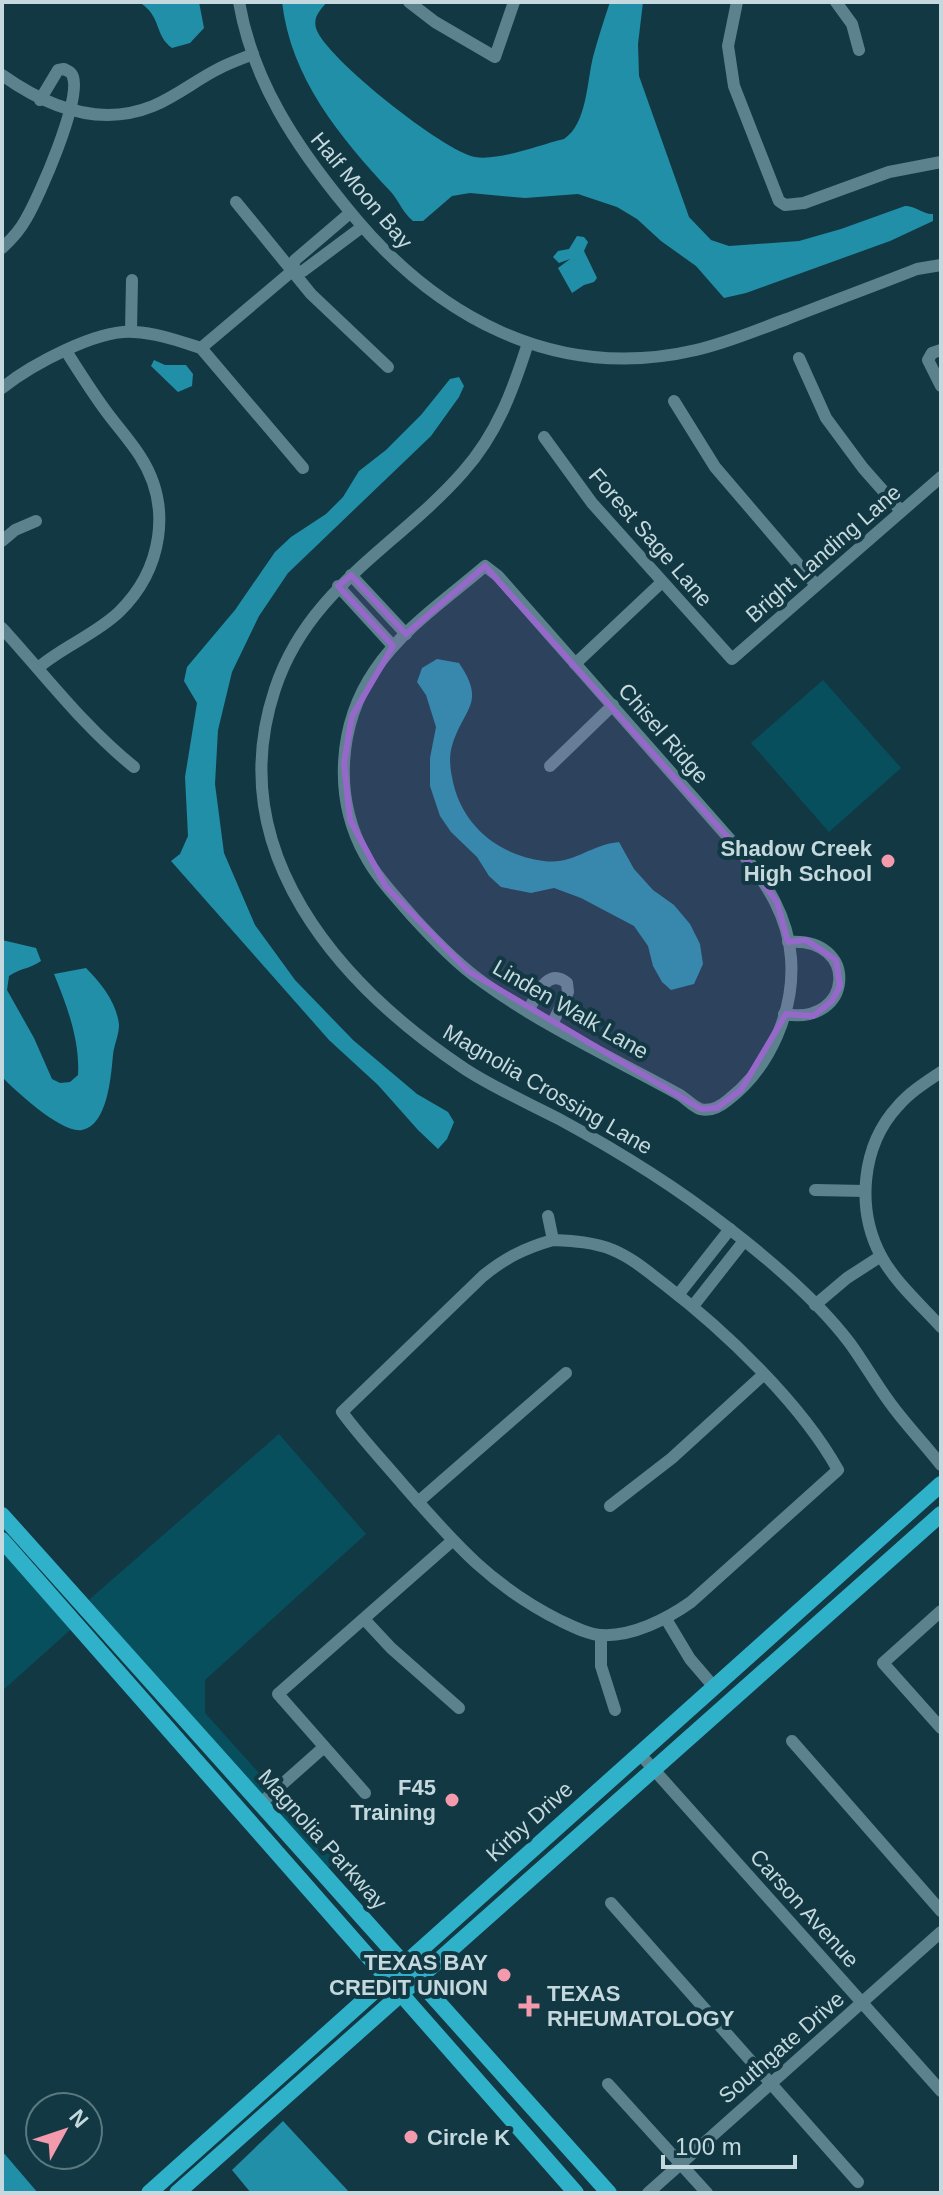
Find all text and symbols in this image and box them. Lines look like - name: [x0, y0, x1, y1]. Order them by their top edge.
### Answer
- street label: Half Moon Bay: [306, 127, 418, 254]
- street label: Forest Sage Lane: [584, 463, 717, 612]
- street label: Bright Landing Lane: [741, 479, 906, 627]
- street label: Chisel Ridge: [613, 678, 714, 789]
- place label: Shadow Creek High School: [720, 836, 873, 886]
- marker: Shadow Creek High School: [879, 852, 897, 870]
- street label: Linden Walk Lane: [489, 955, 653, 1064]
- street label: Magnolia Crossing Lane: [439, 1019, 657, 1160]
- street label: Magnolia Parkway: [253, 1764, 392, 1914]
- place label: F45 Training: [350, 1775, 436, 1825]
- street label: Kirby Drive: [481, 1776, 578, 1867]
- marker: F45 Training: [443, 1791, 461, 1809]
- street label: Carson Avenue: [745, 1844, 864, 1972]
- place label: TEXAS BAY CREDIT UNION: [329, 1950, 488, 2000]
- marker: TEXAS BAY CREDIT UNION: [495, 1966, 513, 1984]
- place label: TEXAS RHEUMATOLOGY: [547, 1981, 735, 2031]
- street label: Southgate Drive: [714, 1986, 849, 2109]
- marker: TEXAS RHEUMATOLOGY: [518, 1995, 540, 2017]
- north arrow: [24, 2091, 104, 2171]
- text: N: [64, 2104, 94, 2133]
- scale bar: [663, 2119, 795, 2169]
- place label: Circle K: [427, 2125, 510, 2150]
- marker: Circle K: [402, 2128, 420, 2146]
- text: 100 m: [675, 2133, 742, 2160]

